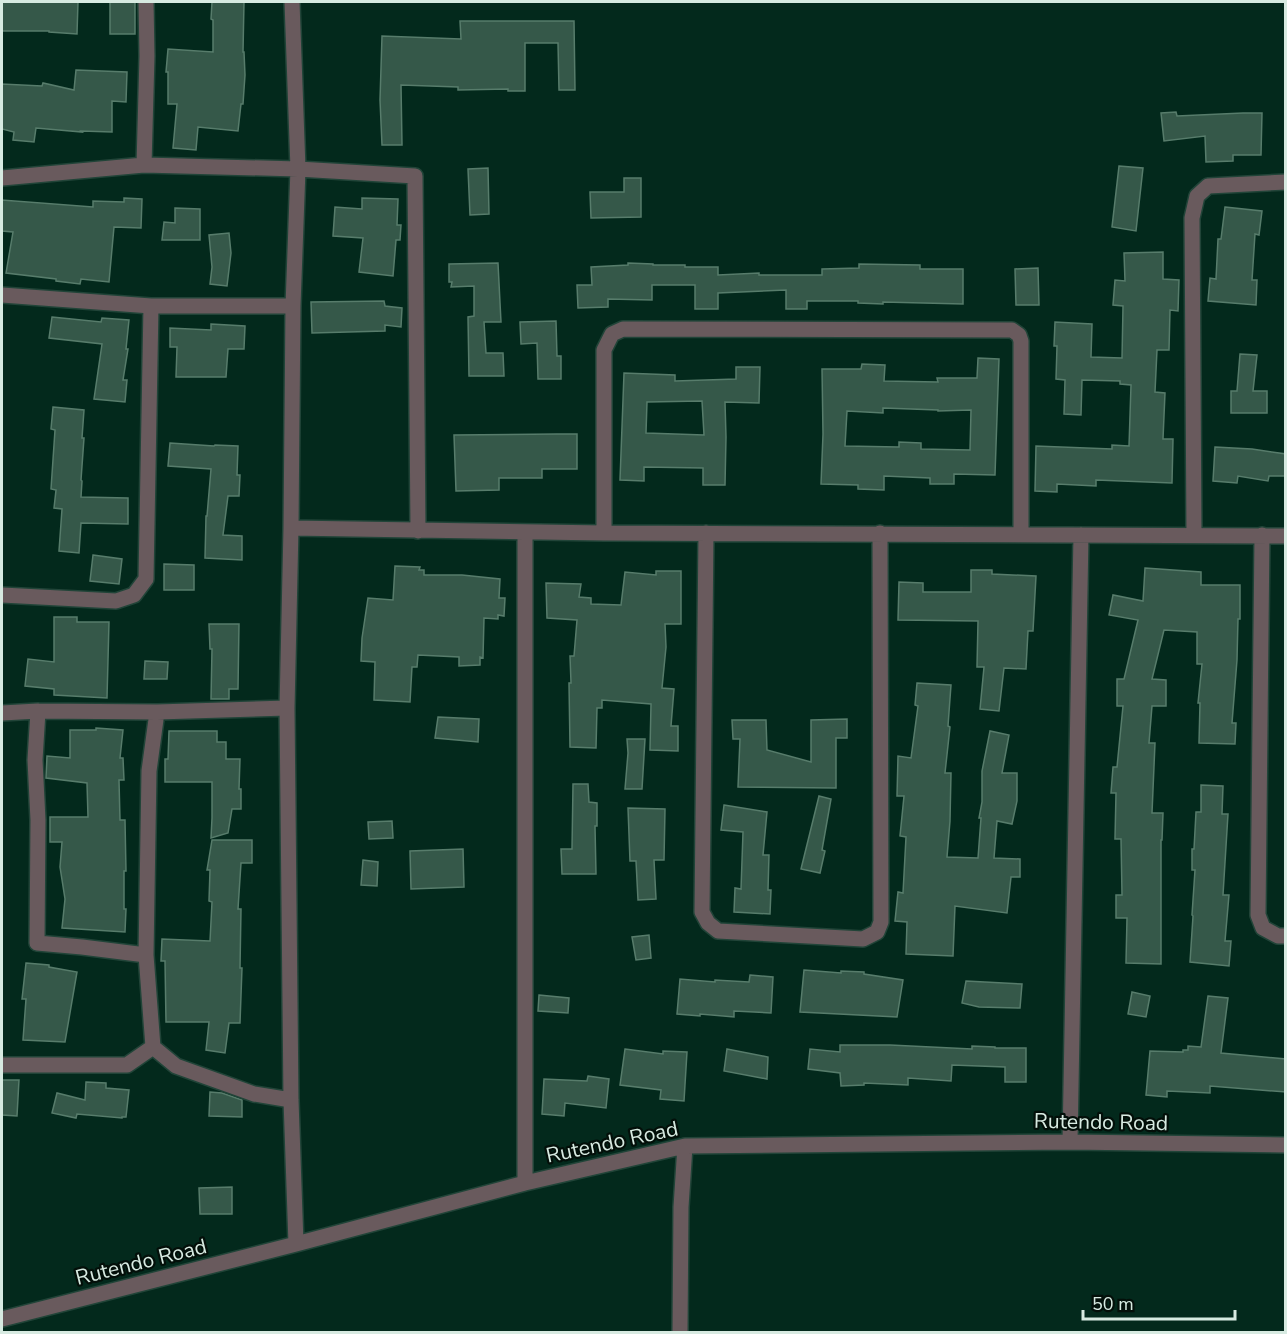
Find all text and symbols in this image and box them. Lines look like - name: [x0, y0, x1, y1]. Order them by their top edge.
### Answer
- street label: Rutendo Road: [1034, 1107, 1168, 1137]
- street label: Rutendo Road: [543, 1114, 681, 1170]
- street label: Rutendo Road: [72, 1232, 210, 1292]
- scale bar: [1083, 1283, 1234, 1321]
- text: 50 m: [1092, 1292, 1134, 1316]

